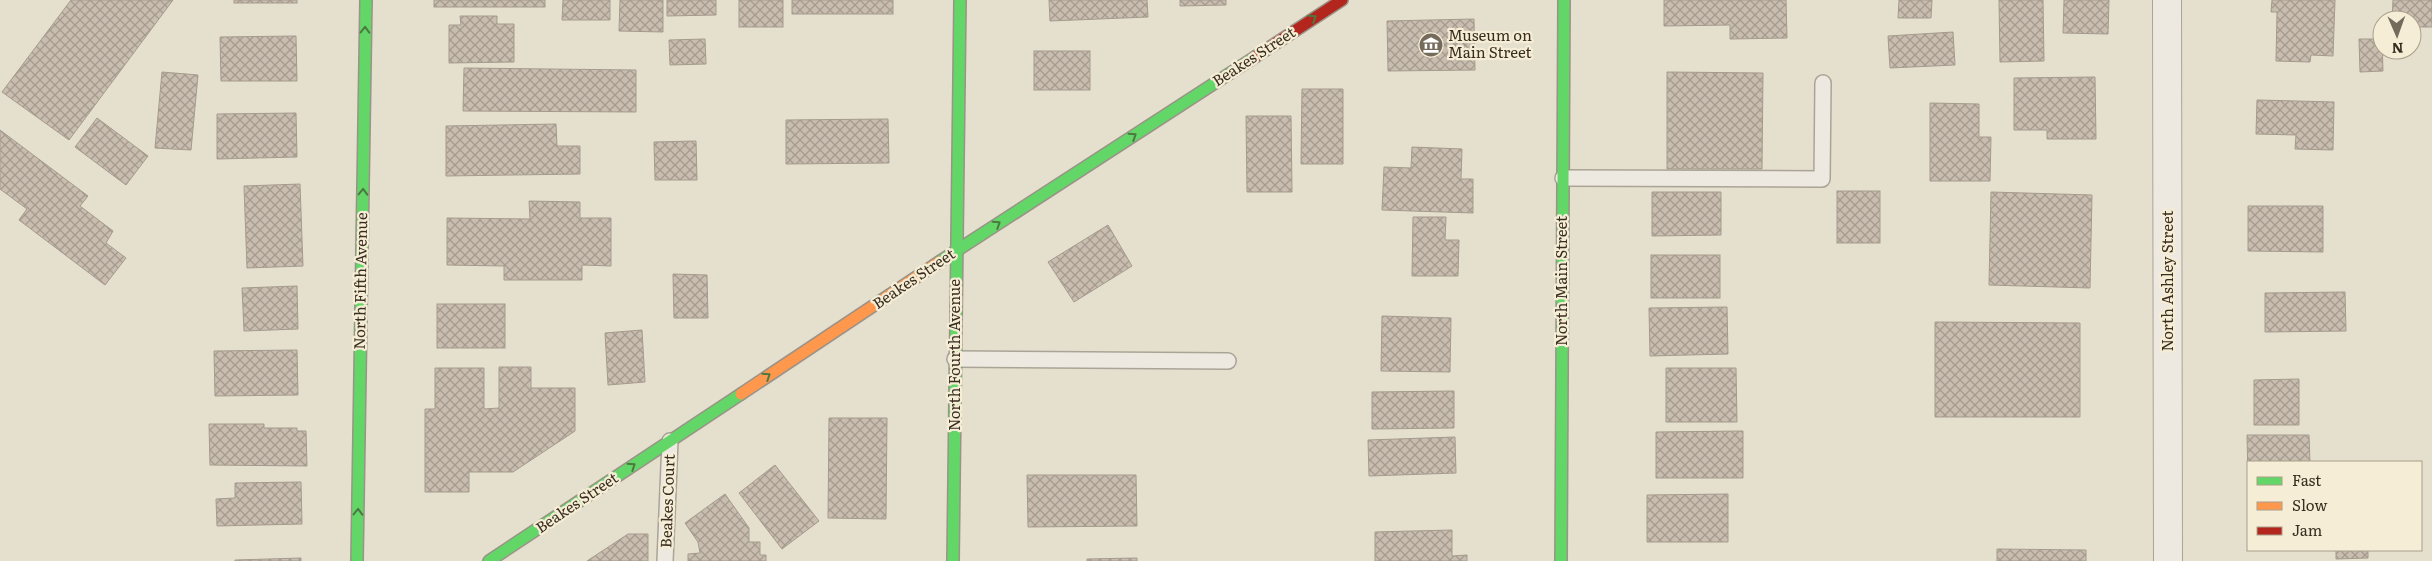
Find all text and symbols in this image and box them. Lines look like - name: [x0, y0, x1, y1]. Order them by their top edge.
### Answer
- north arrow: [2372, 10, 2422, 60]
- one-way arrow: [1308, 15, 1317, 25]
- street label: Beakes Street: [1207, 20, 1299, 91]
- place label: Museum on Main Street: [1448, 23, 1532, 63]
- one-way arrow: [360, 26, 370, 34]
- museum icon: Museum on Main Street: [1418, 32, 1444, 58]
- text: N: [2391, 39, 2404, 59]
- one-way arrow: [1128, 132, 1137, 142]
- one-way arrow: [357, 188, 368, 196]
- street label: North Ashley Street: [2155, 210, 2178, 352]
- street label: North Fifth Avenue: [347, 212, 372, 350]
- street label: North Main Street: [1549, 216, 1572, 346]
- one-way arrow: [991, 221, 1001, 230]
- street label: Beakes Street: [867, 242, 959, 314]
- street label: North Fourth Avenue: [942, 279, 965, 431]
- one-way arrow: [762, 373, 771, 382]
- street label: Beakes Court: [653, 454, 680, 548]
- legend: [2247, 461, 2422, 551]
- one-way arrow: [626, 463, 636, 472]
- street label: Beakes Street: [530, 466, 622, 538]
- text: Fast: [2292, 468, 2321, 491]
- text: Slow: [2292, 493, 2327, 516]
- one-way arrow: [353, 508, 363, 516]
- text: Jam: [2292, 518, 2323, 541]

